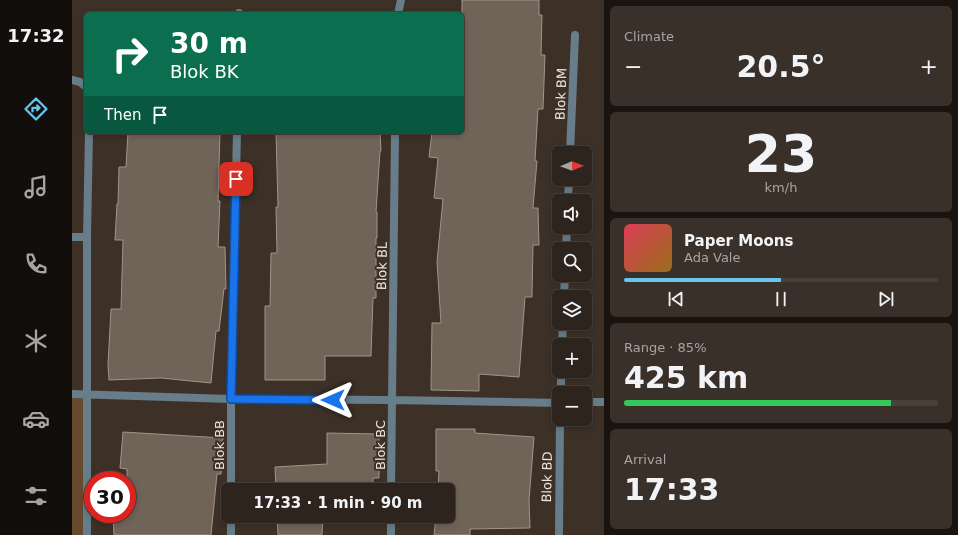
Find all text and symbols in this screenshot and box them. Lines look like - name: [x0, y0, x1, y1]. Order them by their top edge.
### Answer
- text: 17:32: [7, 25, 65, 46]
- text: 30 m: [170, 27, 248, 60]
- icon: right: [104, 28, 156, 80]
- text: Climate: [624, 29, 674, 44]
- text: 20.5°: [736, 49, 826, 84]
- text: −: [624, 54, 642, 79]
- text: +: [920, 54, 938, 79]
- text: Blok BK: [170, 61, 239, 82]
- street label: Blok BM: [553, 68, 569, 120]
- icon: directions: [22, 95, 50, 123]
- icon: arrive: [149, 104, 171, 126]
- text: Then: [104, 106, 141, 124]
- text: 23: [745, 124, 817, 184]
- north arrow: [552, 146, 592, 186]
- map controls: [552, 146, 592, 426]
- pin: [219, 162, 253, 196]
- icon: arrive: [225, 168, 247, 190]
- icon: music: [22, 173, 50, 201]
- text: km/h: [765, 180, 797, 195]
- button: sound: [552, 194, 592, 234]
- text: Paper Moons: [684, 232, 793, 250]
- street label: Blok BL: [374, 241, 390, 290]
- button: search: [552, 242, 592, 282]
- icon: phone: [22, 250, 50, 278]
- text: Ada Vale: [684, 250, 740, 265]
- icon: previous: [665, 288, 687, 310]
- icon: pause: [770, 288, 792, 310]
- icon: next: [875, 288, 897, 310]
- button: layers: [552, 290, 592, 330]
- icon: climate: [22, 327, 50, 355]
- button: +: [552, 338, 592, 378]
- text: Range · 85%: [624, 340, 707, 355]
- text: 425 km: [624, 360, 748, 395]
- position arrow: [312, 379, 354, 421]
- button: −: [552, 386, 592, 426]
- icon: car: [22, 405, 50, 433]
- street label: Blok BB: [212, 420, 227, 470]
- street label: Blok BC: [373, 420, 388, 470]
- street label: Blok BD: [539, 451, 555, 503]
- text: Arrival: [624, 452, 666, 467]
- speed limit sign: 30: [84, 471, 136, 523]
- text: 17:33: [624, 472, 720, 507]
- icon: filters: [22, 482, 50, 510]
- text: 17:33 · 1 min · 90 m: [254, 494, 422, 512]

